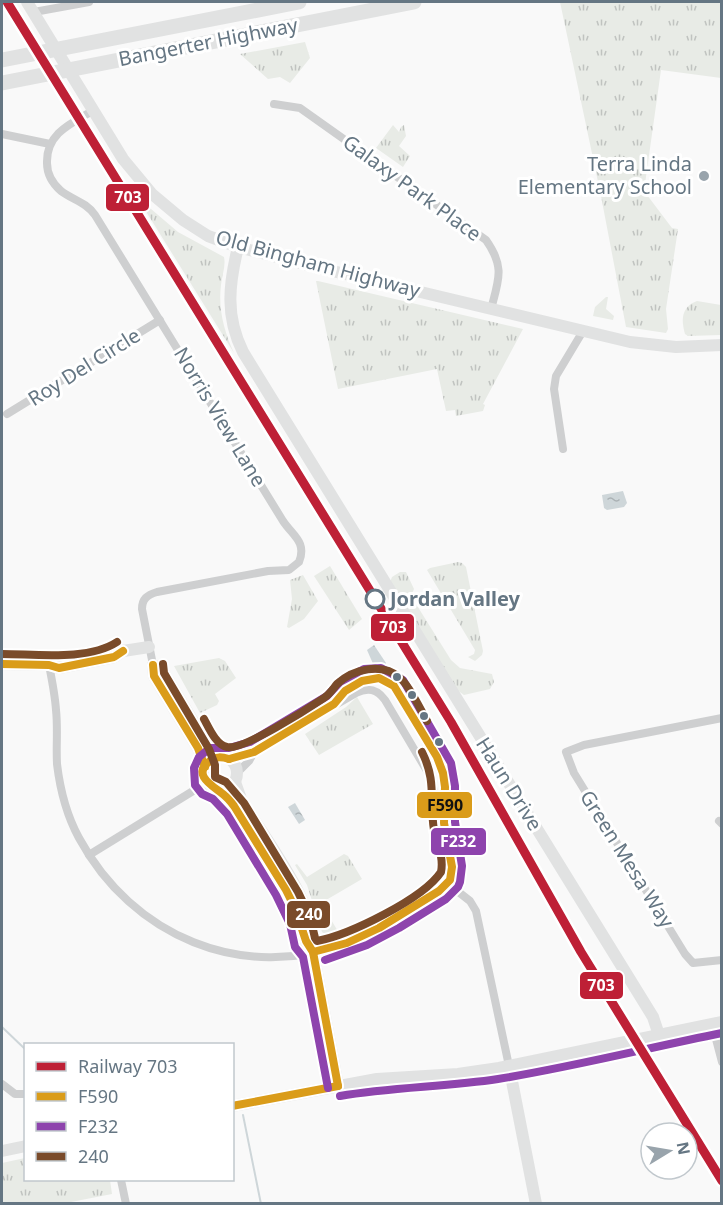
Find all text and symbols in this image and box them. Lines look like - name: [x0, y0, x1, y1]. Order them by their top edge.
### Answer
- street label: Bangerter Highway: [116, 11, 301, 72]
- street label: Galaxy Park Place: [338, 128, 487, 247]
- place label: Terra Linda Elementary School: [518, 150, 692, 200]
- marker: Terra Linda Elementary School: [697, 169, 711, 183]
- line badge: 703: [105, 183, 150, 212]
- text: 703: [114, 186, 142, 208]
- street label: Old Bingham Highway: [213, 223, 424, 304]
- street label: Roy Del Circle: [23, 321, 145, 412]
- street label: Norris View Lane: [168, 342, 273, 491]
- place label: Jordan Valley: [388, 585, 521, 612]
- marker: Jordan Valley: [365, 589, 385, 609]
- line badge: 703: [370, 613, 415, 642]
- text: 703: [379, 616, 407, 638]
- unlabelled marker: [391, 671, 403, 683]
- unlabelled marker: [406, 689, 418, 701]
- unlabelled marker: [418, 710, 430, 722]
- street label: Haun Drive: [470, 732, 549, 836]
- unlabelled marker: [433, 736, 445, 748]
- street label: Green Mesa Way: [574, 785, 681, 933]
- line badge: F590: [416, 791, 473, 819]
- text: F590: [427, 794, 463, 816]
- line badge: F232: [430, 827, 487, 856]
- text: F232: [440, 830, 476, 852]
- line badge: 240: [286, 900, 331, 929]
- text: 240: [295, 903, 323, 925]
- line badge: 703: [579, 971, 624, 1000]
- text: 703: [587, 974, 615, 996]
- legend: [24, 1043, 234, 1181]
- text: Railway 703: [78, 1054, 178, 1078]
- text: F590: [78, 1084, 118, 1108]
- text: F232: [78, 1114, 118, 1138]
- north arrow: [639, 1121, 699, 1181]
- text: N: [672, 1140, 696, 1157]
- text: 240: [78, 1144, 109, 1168]

